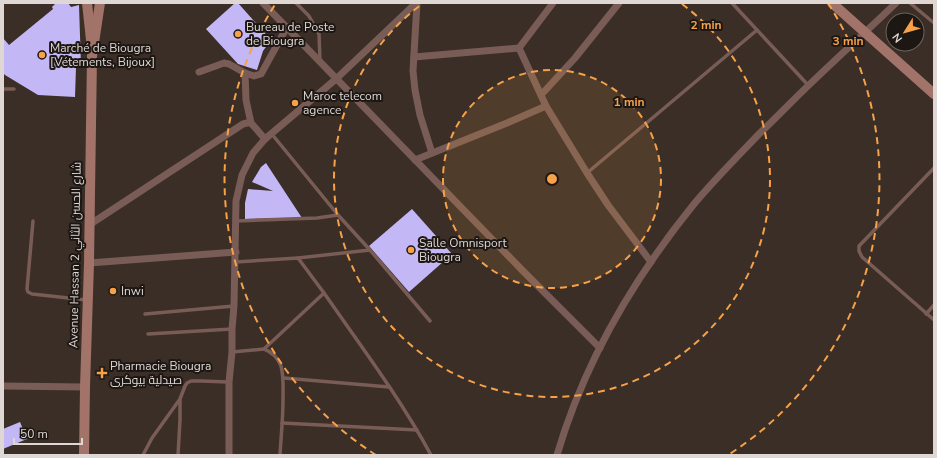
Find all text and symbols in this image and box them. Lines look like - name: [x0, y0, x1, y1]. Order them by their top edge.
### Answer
- north arrow: [885, 12, 925, 52]
- text: 2 min: [690, 17, 722, 33]
- place label: Bureau de Poste de Biougra: [246, 19, 334, 49]
- marker: Bureau de Poste de Biougra: [233, 29, 243, 39]
- text: N: [889, 30, 906, 46]
- text: 3 min: [832, 33, 864, 49]
- place label: Marché de Biougra [Vétements, Bijoux]: [50, 40, 155, 70]
- marker: Marché de Biougra [Vétements, Bijoux]: [37, 50, 47, 60]
- place label: Maroc telecom agence: [303, 88, 382, 118]
- text: 1 min: [613, 94, 645, 110]
- marker: Maroc telecom agence: [290, 98, 300, 108]
- street label: Avenue Hassan 2 شارع الحسن الثاني: [65, 162, 87, 348]
- centre of rings: [545, 172, 559, 186]
- place label: Salle Omnisport Biougra: [419, 235, 507, 265]
- marker: Salle Omnisport Biougra: [406, 245, 416, 255]
- place label: Inwi: [121, 283, 144, 299]
- marker: Inwi: [108, 286, 118, 296]
- place label: Pharmacie Biougra صيدلية بيوكرى: [110, 358, 211, 388]
- marker: Pharmacie Biougra صيدلية بيوكرى: [97, 368, 107, 378]
- scale bar: [14, 420, 82, 446]
- text: 50 m: [20, 426, 48, 442]

